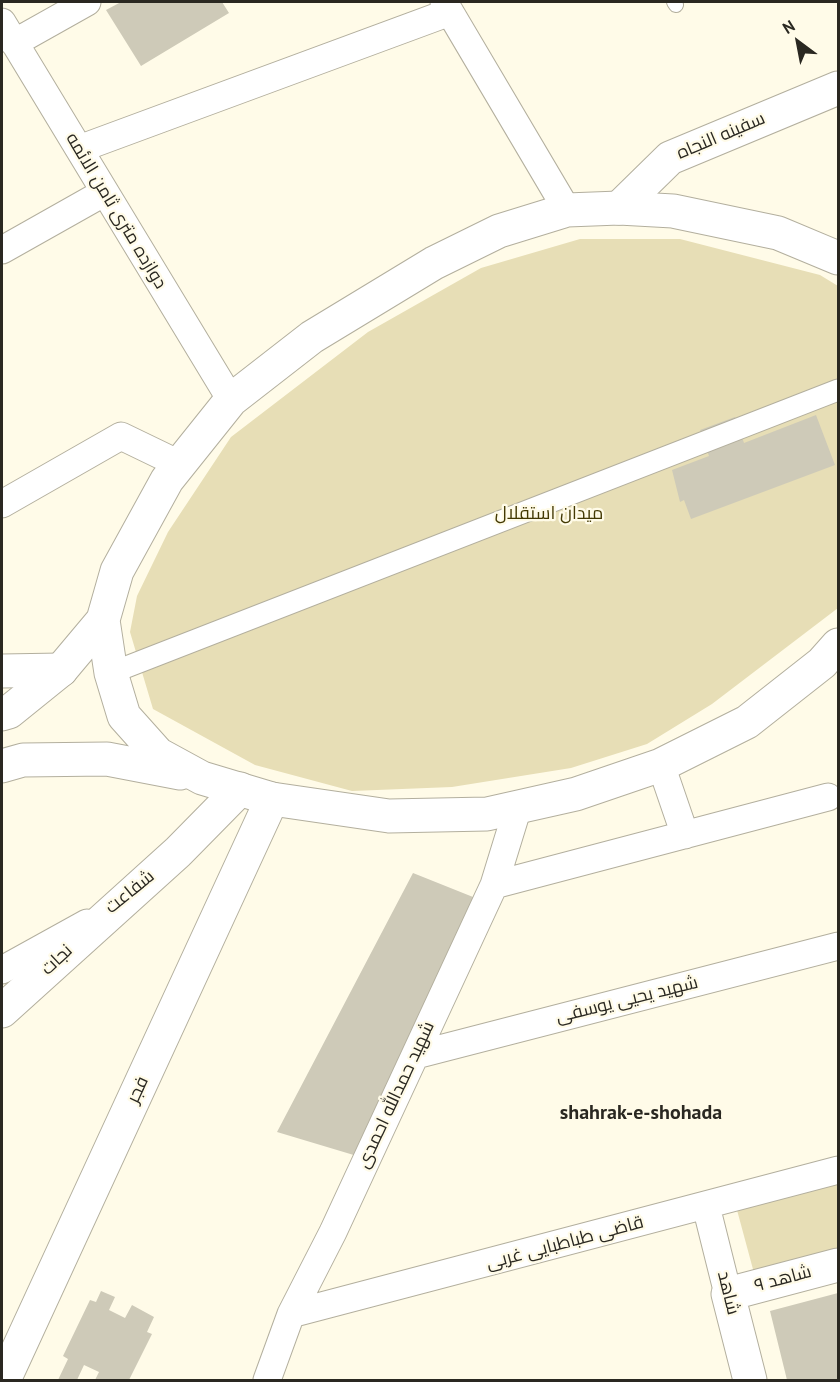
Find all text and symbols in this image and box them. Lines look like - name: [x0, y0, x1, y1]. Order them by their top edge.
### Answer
- north arrow: [768, 12, 828, 72]
- text: N: [779, 15, 798, 38]
- street label: سفینه النجاه: [674, 108, 768, 164]
- street label: دوازده متری ثامن الائمه: [61, 129, 171, 293]
- park label: میدان استقلال: [495, 503, 603, 525]
- street label: شفاعت: [101, 866, 159, 918]
- street label: نجات: [37, 940, 77, 980]
- street label: شهید یحیی یوسفی: [554, 972, 700, 1028]
- street label: شهید حمدالله احمدی: [352, 1018, 440, 1172]
- street label: فجر: [122, 1073, 154, 1107]
- district label: shahrak-e-shohada: [560, 1101, 722, 1125]
- street label: قاضی طباطبایی غربی: [484, 1212, 646, 1274]
- street label: شاهد ۹: [752, 1261, 814, 1297]
- street label: شاهد: [712, 1269, 744, 1317]

